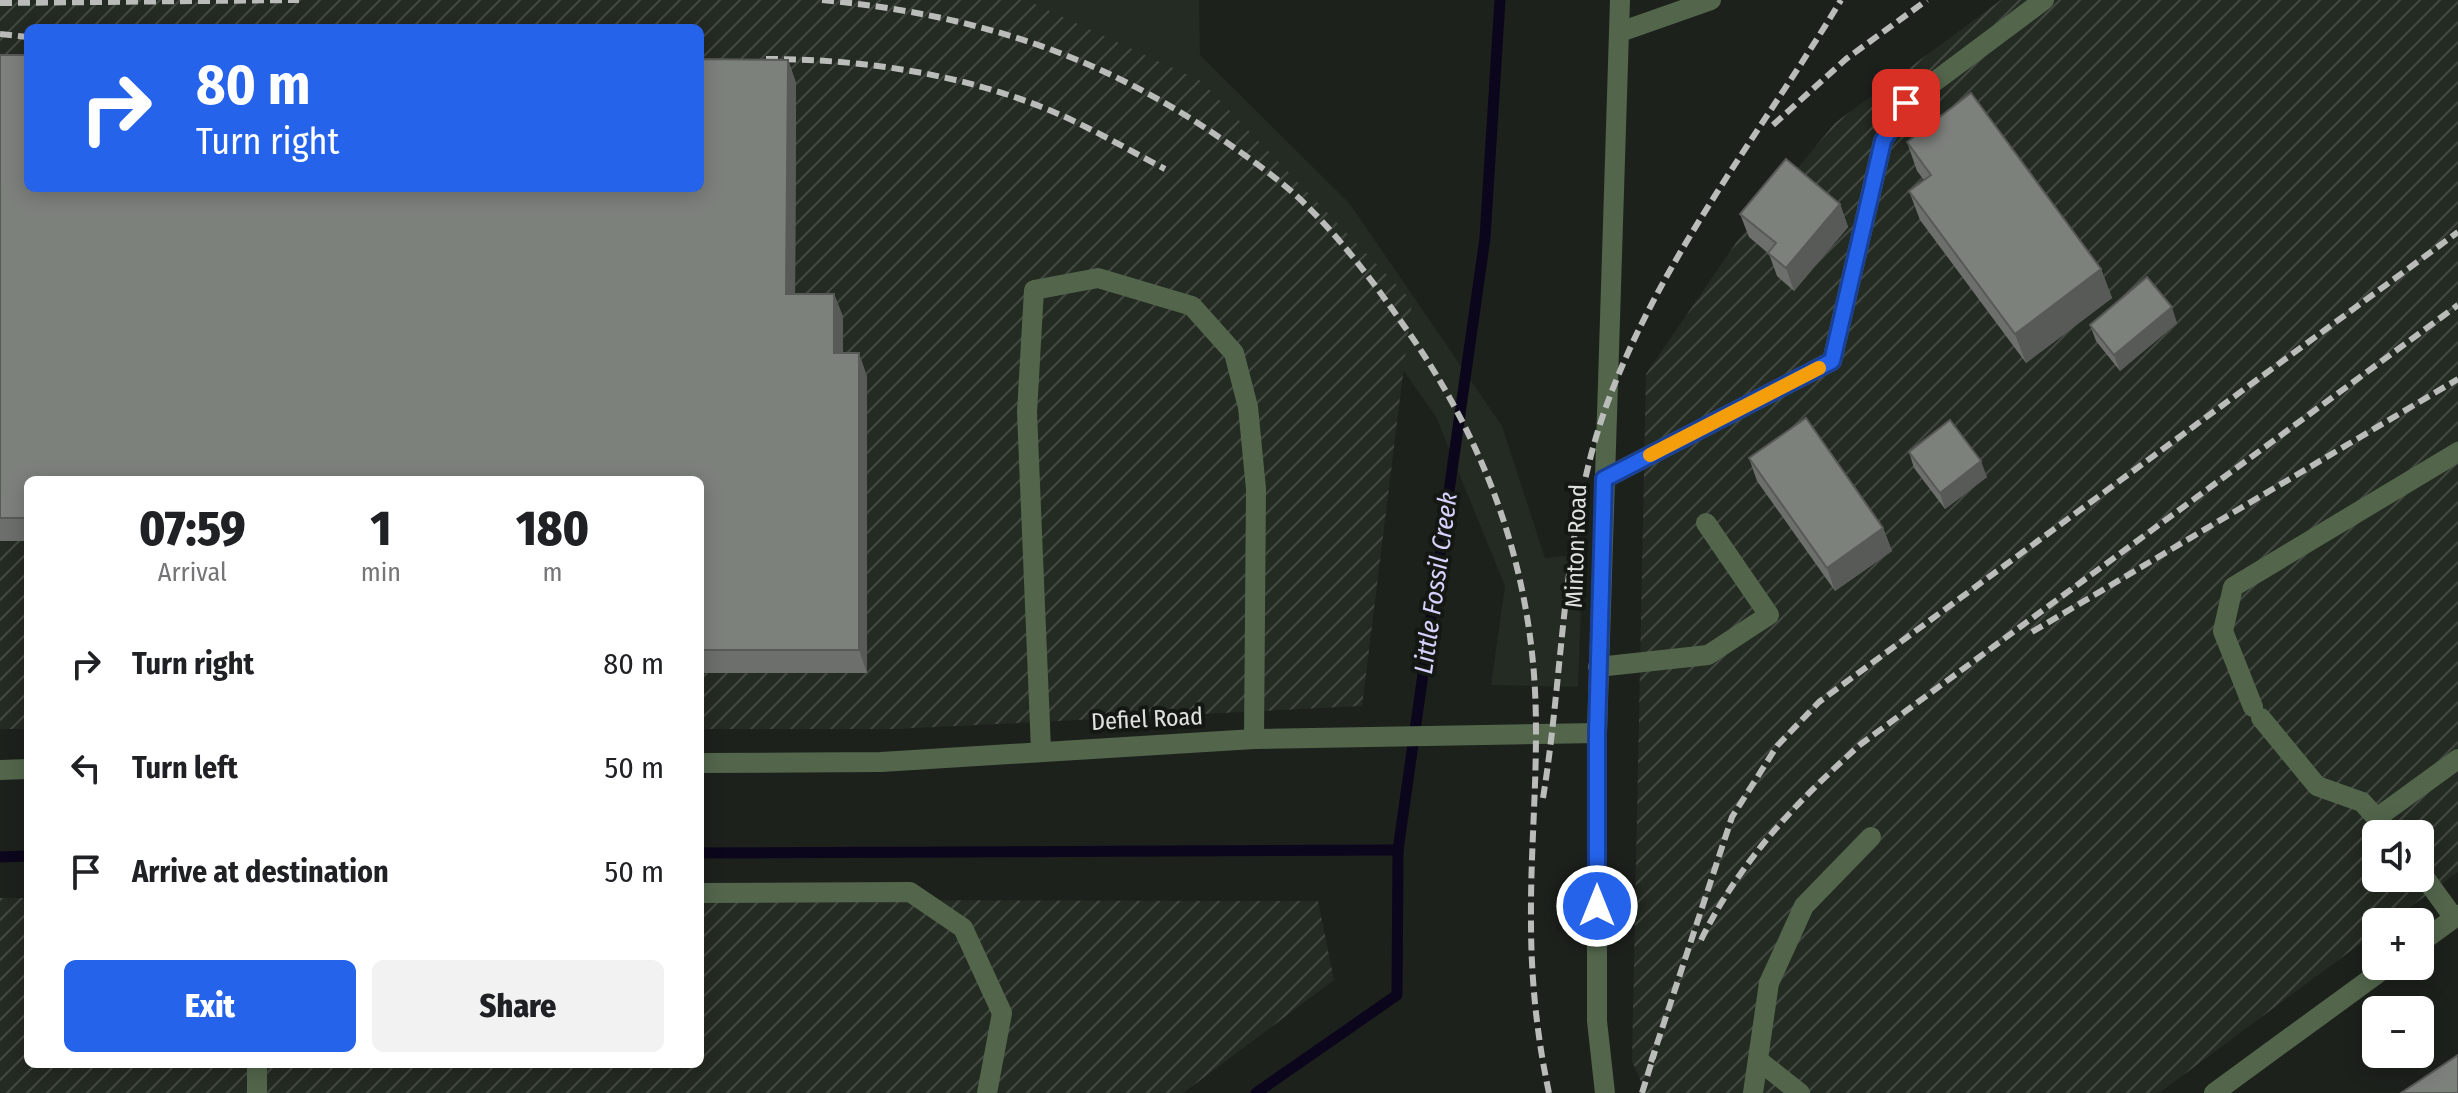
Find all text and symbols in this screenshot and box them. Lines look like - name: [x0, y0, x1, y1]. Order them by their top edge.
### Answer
- text: 80 m: [196, 52, 311, 119]
- icon: right: [64, 56, 168, 160]
- pin: [1872, 69, 1940, 137]
- icon: arrive: [1884, 81, 1928, 125]
- text: Turn right: [196, 120, 339, 164]
- street label: Minton Road: [1560, 484, 1592, 608]
- water label: Little Fossil Creek: [1408, 490, 1464, 676]
- text: 07:59: [139, 500, 246, 558]
- text: 1: [370, 500, 391, 558]
- text: 180: [516, 500, 589, 558]
- text: Arrival: [158, 557, 227, 588]
- text: min: [361, 557, 401, 588]
- text: m: [542, 557, 562, 588]
- icon: right: [64, 642, 108, 686]
- text: Turn right: [132, 646, 254, 682]
- text: 80 m: [603, 646, 664, 682]
- street label: Defiel Road: [1090, 702, 1204, 736]
- icon: left: [64, 746, 108, 790]
- text: Turn left: [132, 750, 238, 786]
- text: 50 m: [604, 750, 664, 786]
- map controls: [2362, 820, 2434, 1068]
- button: sound: [2362, 820, 2434, 892]
- icon: arrive: [64, 850, 108, 894]
- text: Arrive at destination: [132, 854, 389, 890]
- text: 50 m: [604, 854, 664, 890]
- position arrow: [1555, 864, 1639, 948]
- button: +: [2362, 908, 2434, 980]
- button: Exit: [64, 960, 356, 1052]
- button: Share: [372, 960, 664, 1052]
- button: −: [2362, 996, 2434, 1068]

